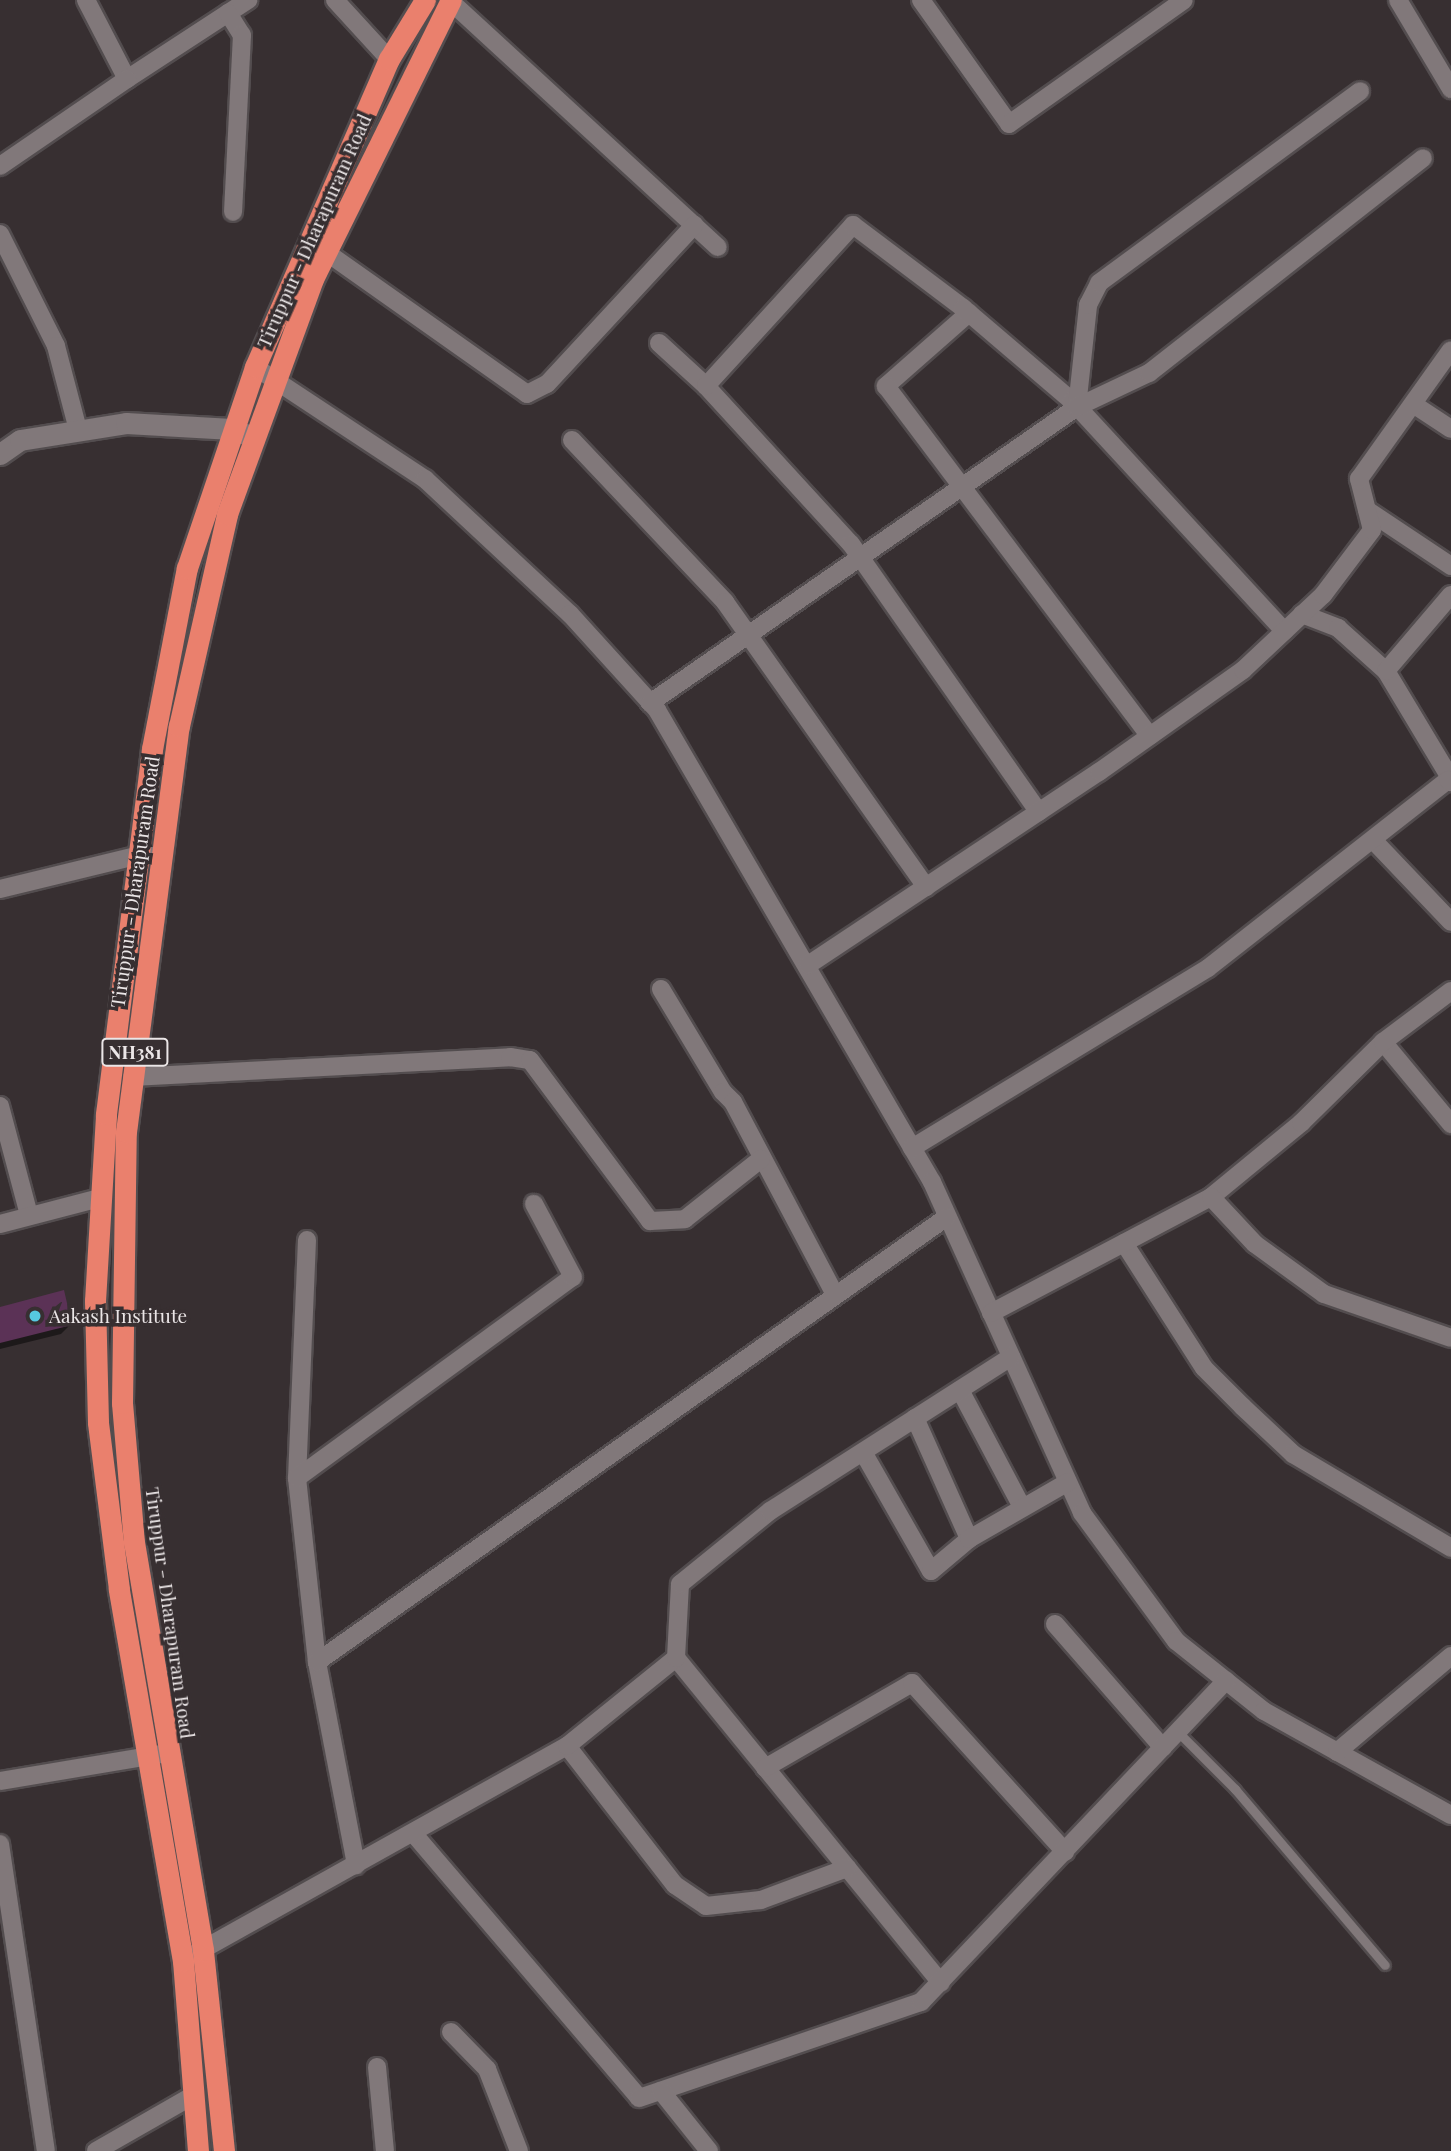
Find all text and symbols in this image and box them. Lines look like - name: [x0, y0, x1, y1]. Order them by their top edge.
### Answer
- street label: Tiruppur - Dharapuram Road: [252, 110, 376, 352]
- street label: Tiruppur - Dharapuram Road: [106, 755, 164, 1009]
- road number: NH381: [100, 1037, 170, 1066]
- place label: Aakash Institute: [49, 1305, 187, 1327]
- marker: Aakash Institute: [27, 1308, 43, 1324]
- street label: Tiruppur - Dharapuram Road: [141, 1486, 199, 1740]

